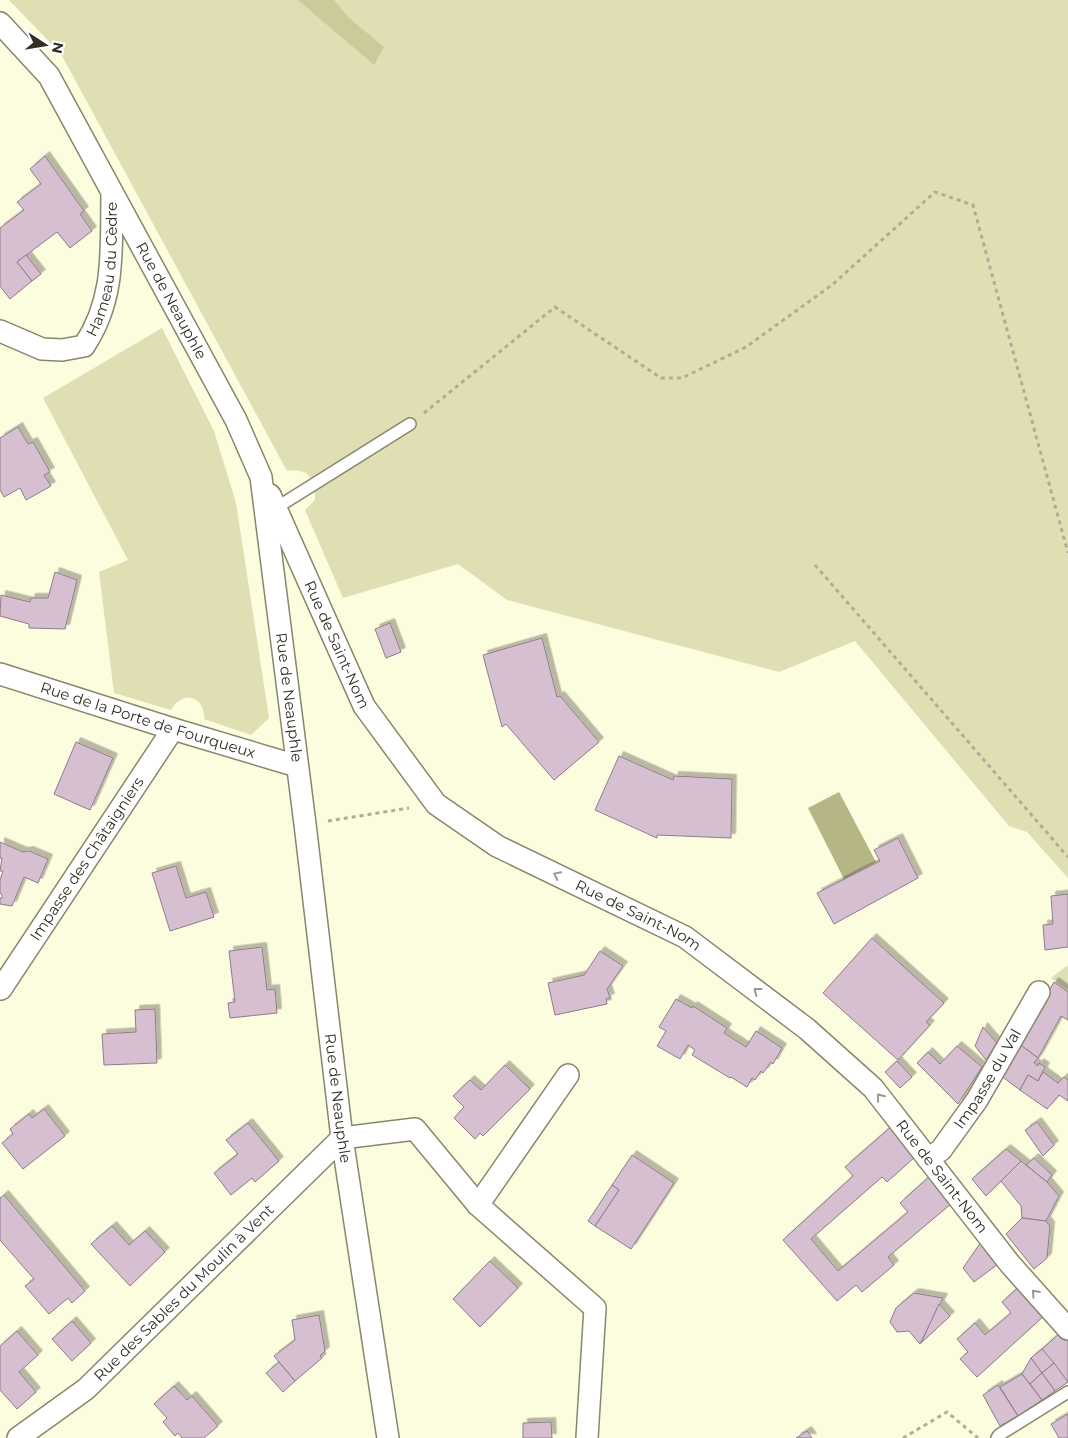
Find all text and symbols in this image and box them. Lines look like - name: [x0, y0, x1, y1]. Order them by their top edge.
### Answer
- north arrow: [20, 20, 70, 70]
- text: N: [48, 40, 68, 55]
- street label: Hameau du Cèdre: [82, 202, 121, 340]
- street label: Rue de Neauphle: [132, 239, 211, 362]
- street label: Rue de Saint-Nom: [300, 577, 374, 712]
- street label: Rue de Neauphle: [272, 631, 307, 763]
- street label: Rue de la Porte de Fourqueux: [38, 677, 258, 762]
- street label: Impasse des Châtaigniers: [26, 773, 148, 944]
- one-way arrow: [553, 871, 562, 881]
- street label: Rue de Saint-Nom: [572, 875, 705, 955]
- one-way arrow: [754, 989, 763, 997]
- street label: Impasse du Val: [949, 1025, 1025, 1132]
- street label: Rue de Neauphle: [321, 1032, 356, 1164]
- one-way arrow: [878, 1094, 886, 1103]
- street label: Rue de Saint-Nom: [892, 1116, 992, 1237]
- street label: Rue des Sables du Moulin à Vent: [89, 1200, 278, 1385]
- one-way arrow: [1032, 1289, 1041, 1298]

